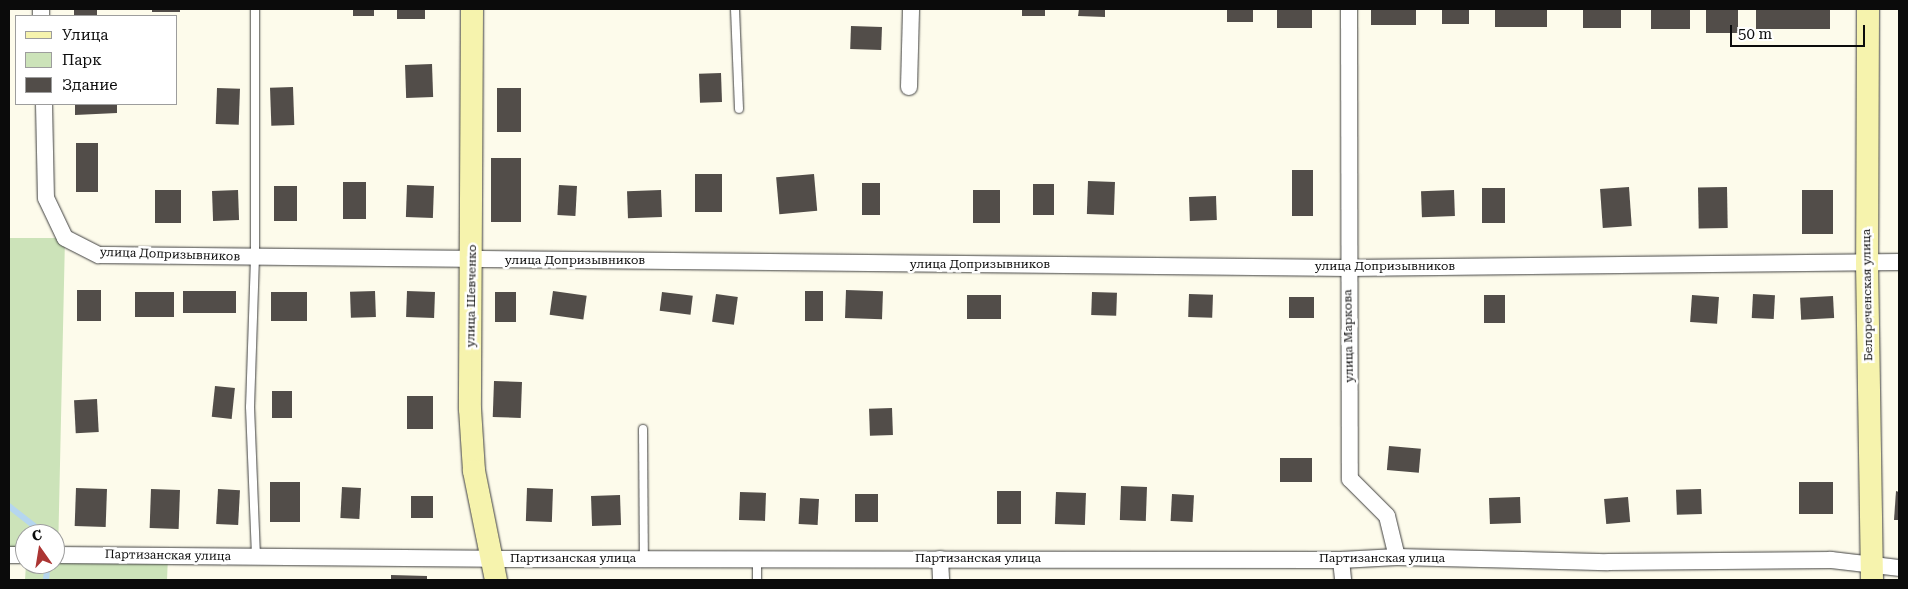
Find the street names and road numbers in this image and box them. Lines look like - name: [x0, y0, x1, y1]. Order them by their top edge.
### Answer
- street label: Белореченская улица: [1860, 229, 1876, 361]
- street label: улица Шевченко: [464, 244, 480, 348]
- street label: улица Допризывников: [100, 245, 240, 265]
- street label: улица Допризывников: [505, 254, 645, 268]
- street label: улица Допризывников: [910, 258, 1050, 272]
- street label: улица Допризывников: [1315, 260, 1455, 274]
- street label: улица Маркова: [1341, 289, 1357, 383]
- street label: Партизанская улица: [105, 548, 231, 564]
- street label: Партизанская улица: [510, 552, 636, 566]
- street label: Партизанская улица: [915, 552, 1041, 566]
- street label: Партизанская улица: [1319, 552, 1445, 566]

